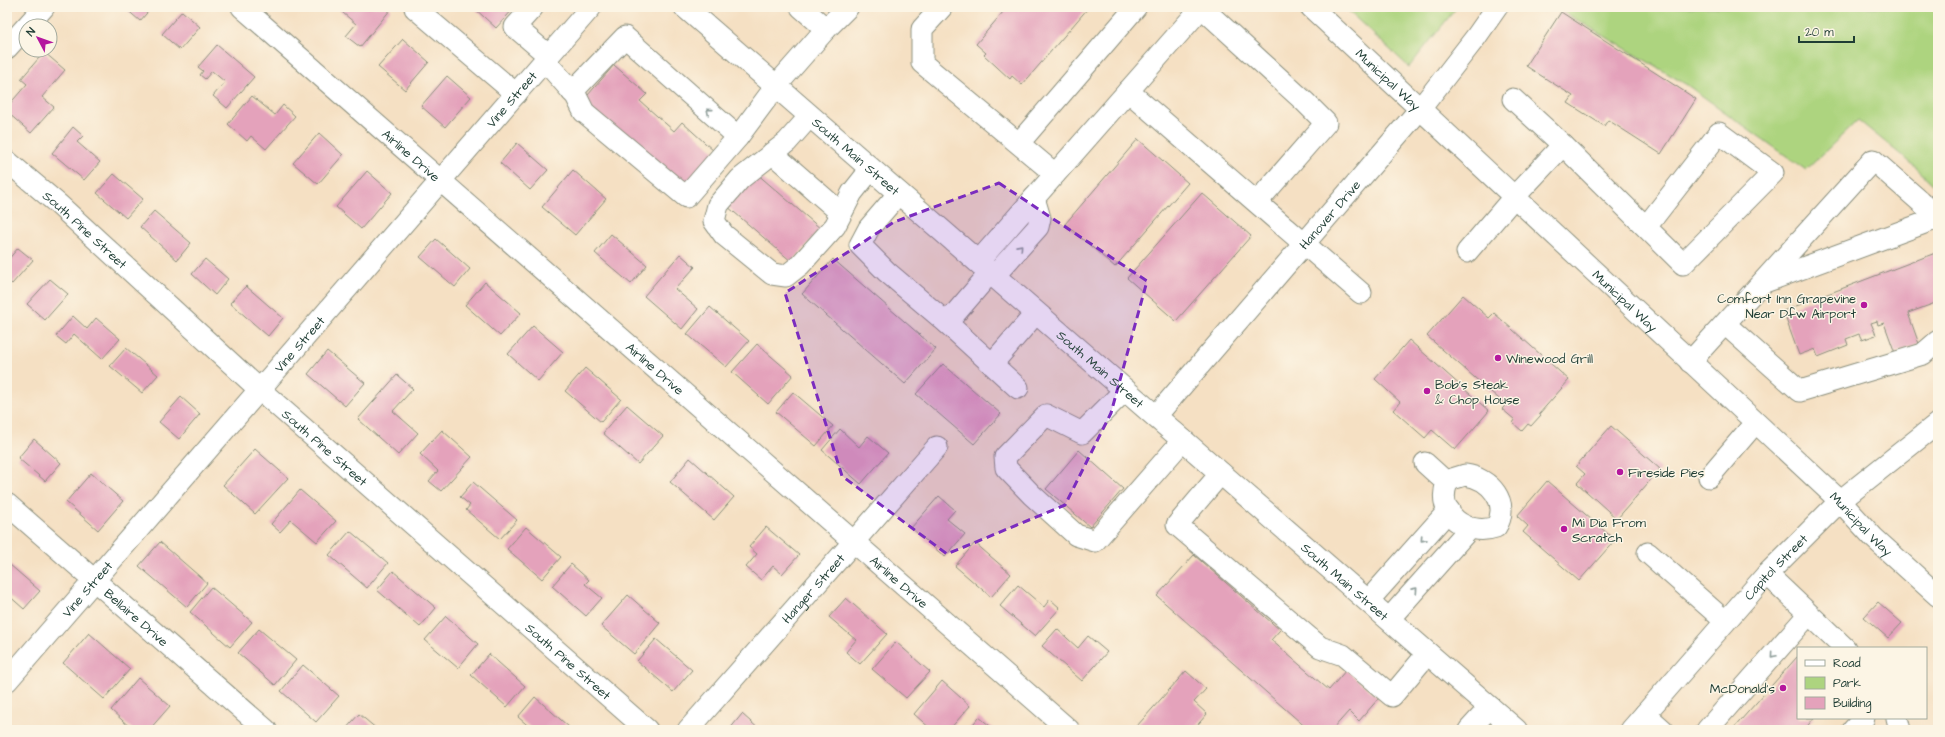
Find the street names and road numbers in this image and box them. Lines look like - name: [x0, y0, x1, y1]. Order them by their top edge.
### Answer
- street label: Municipal Way: [1351, 45, 1424, 116]
- street label: Vine Street: [483, 67, 542, 132]
- street label: South Main Street: [808, 114, 904, 200]
- street label: Airline Drive: [378, 125, 444, 186]
- street label: Hanover Drive: [1295, 177, 1365, 253]
- street label: South Pine Street: [39, 187, 131, 274]
- street label: Municipal Way: [1588, 266, 1661, 337]
- street label: Vine Street: [270, 312, 330, 377]
- street label: South Main Street: [1052, 326, 1148, 413]
- street label: Airline Drive: [622, 339, 688, 399]
- street label: South Pine Street: [278, 405, 372, 491]
- street label: Municipal Way: [1826, 488, 1896, 561]
- street label: Capitol Street: [1740, 530, 1812, 604]
- street label: South Main Street: [1297, 539, 1393, 626]
- street label: Hanger Street: [778, 549, 850, 627]
- street label: Airline Drive: [866, 552, 931, 613]
- street label: Vine Street: [58, 557, 118, 621]
- street label: Bellaire Drive: [100, 585, 172, 651]
- street label: South Pine Street: [521, 619, 615, 705]

